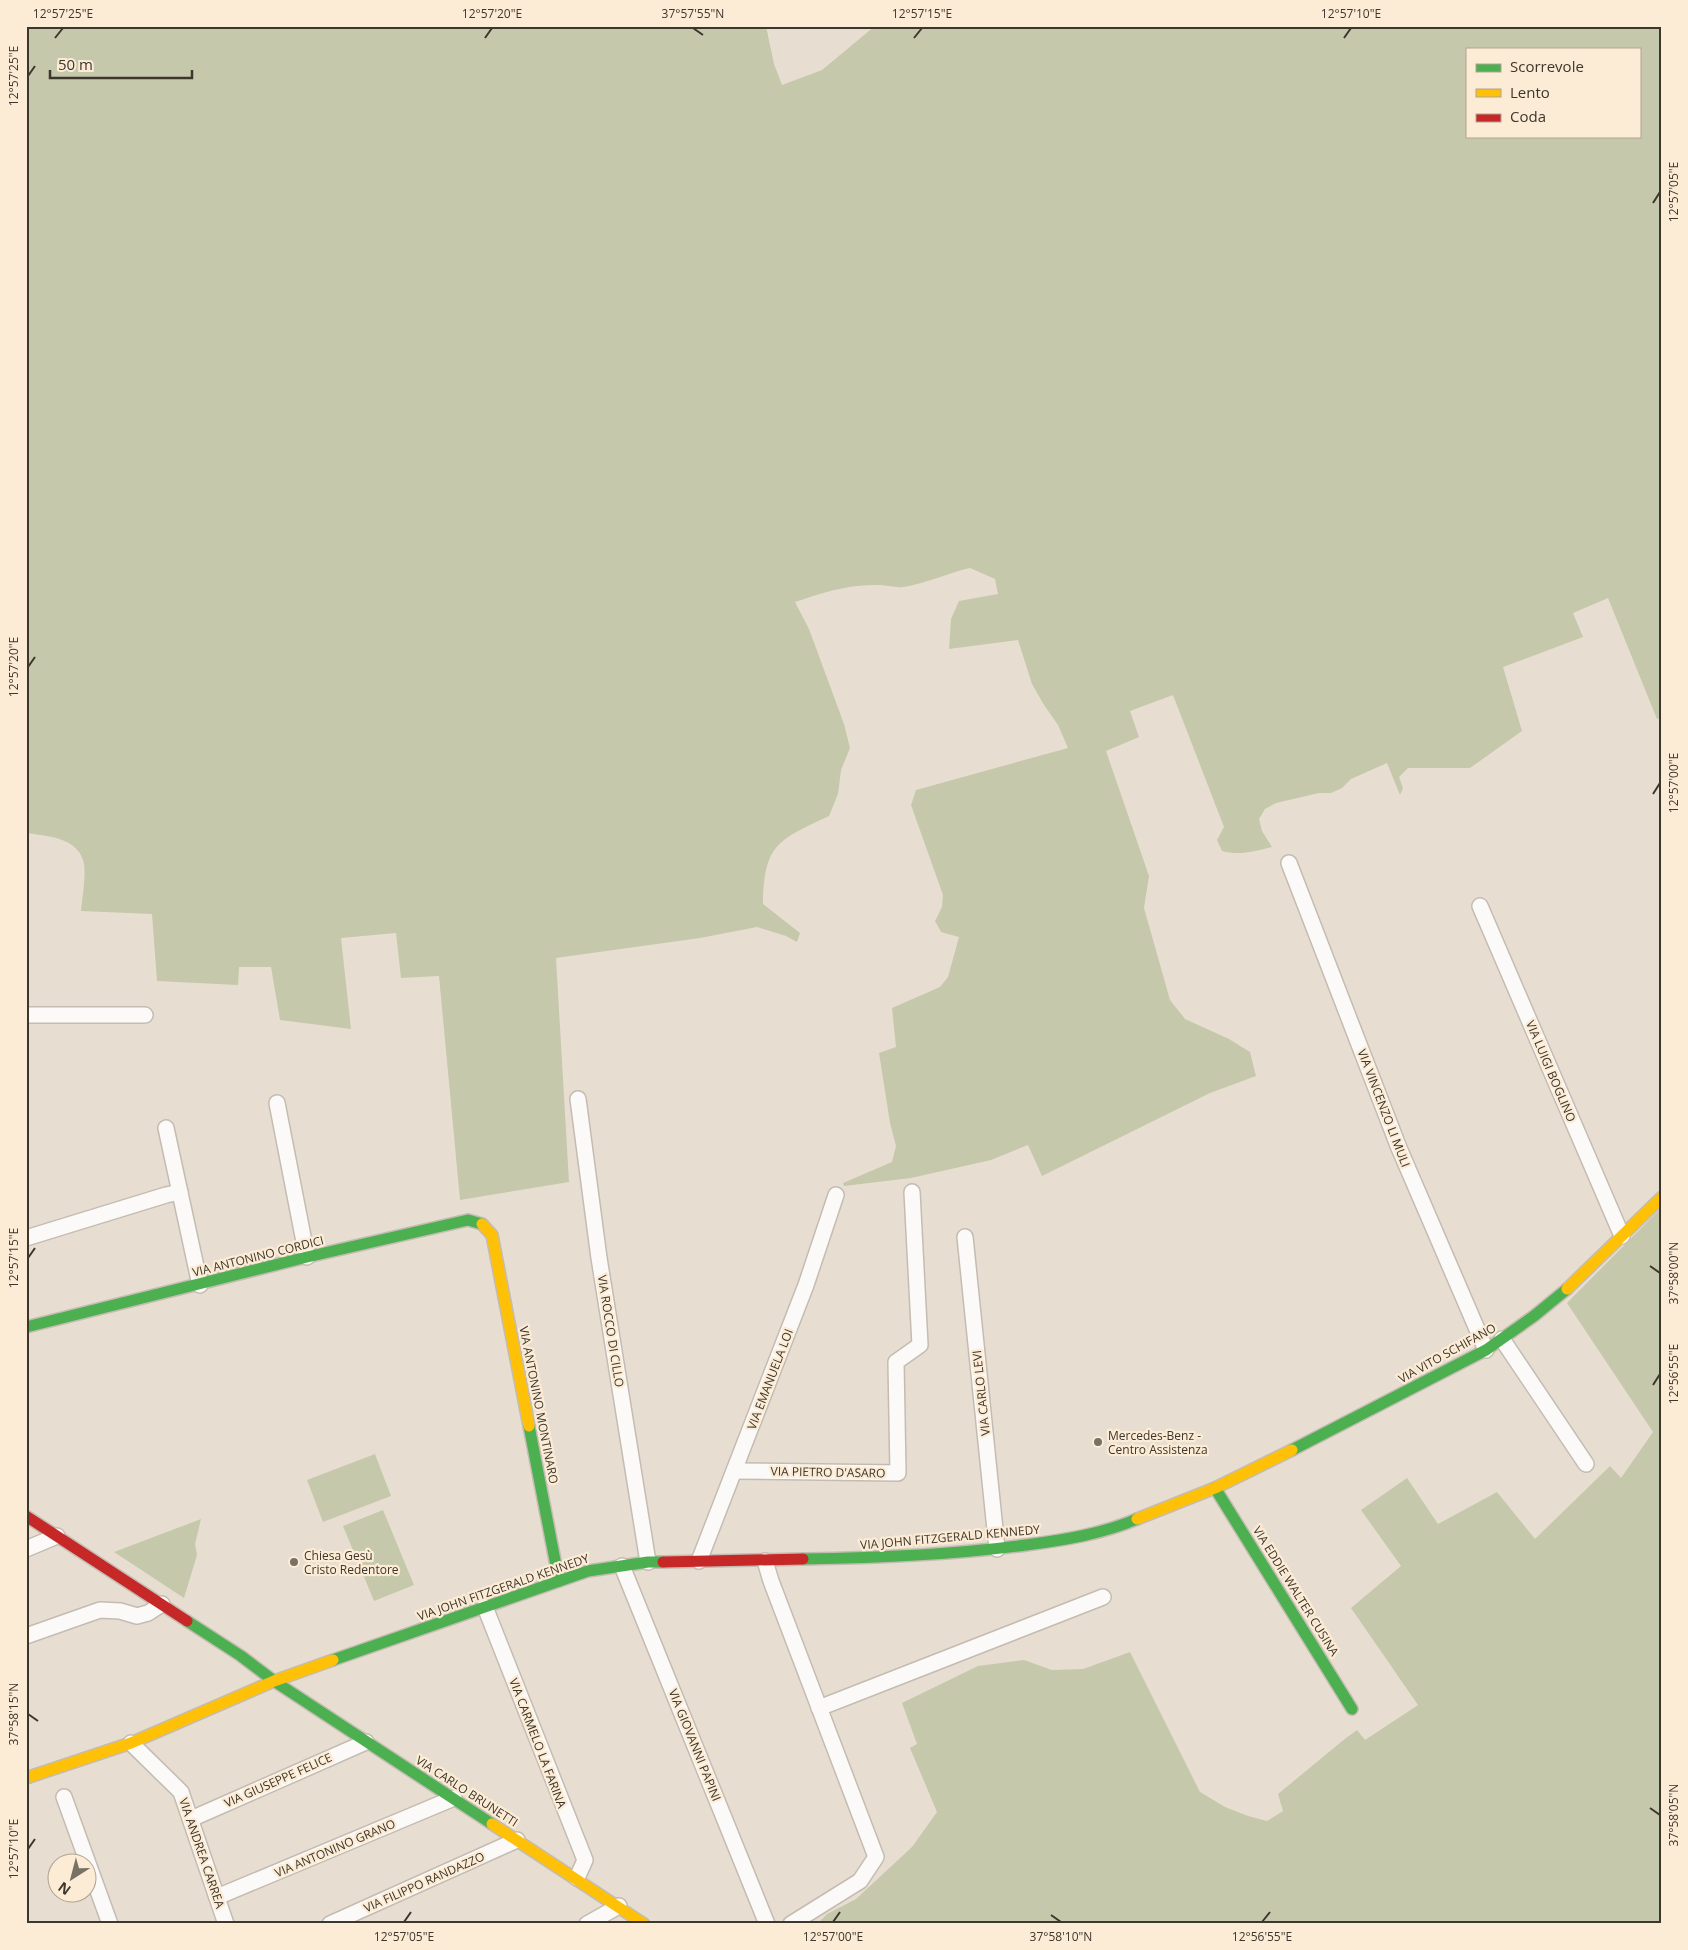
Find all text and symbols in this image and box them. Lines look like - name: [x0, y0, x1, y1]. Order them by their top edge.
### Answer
- text: 12°57'25"E: [33, 5, 93, 22]
- text: 12°57'20"E: [462, 5, 522, 22]
- text: 37°57'55"N: [662, 5, 724, 22]
- text: 12°57'15"E: [892, 5, 952, 22]
- text: 12°57'10"E: [1321, 5, 1381, 22]
- text: 12°57'25"E: [5, 46, 22, 106]
- scale bar: [50, 48, 192, 80]
- legend: [1466, 48, 1640, 138]
- text: 50 m: [58, 54, 93, 74]
- text: Scorrevole: [1510, 56, 1584, 76]
- text: Lento: [1510, 82, 1550, 102]
- text: Coda: [1510, 106, 1546, 126]
- text: 12°57'05"E: [1665, 162, 1682, 222]
- text: 12°57'20"E: [5, 637, 22, 697]
- text: 12°57'00"E: [1665, 753, 1682, 813]
- street label: VIA LUIGI BOGLINO: [1522, 1018, 1580, 1124]
- street label: VIA VINCENZO LI MULI: [1354, 1046, 1414, 1170]
- text: 12°57'15"E: [5, 1228, 22, 1288]
- street label: VIA ANTONINO CORDICI: [190, 1231, 326, 1281]
- text: 37°58'00"N: [1665, 1242, 1682, 1304]
- street label: VIA ROCCO DI CILLO: [594, 1274, 628, 1388]
- street label: VIA VITO SCHIFANO: [1395, 1319, 1499, 1387]
- street label: VIA ANTONINO MONTINARO: [515, 1325, 563, 1485]
- street label: VIA EMANUELA LOI: [743, 1326, 797, 1432]
- text: 12°56'55"E: [1665, 1344, 1682, 1404]
- street label: VIA CARLO LEVI: [968, 1349, 994, 1437]
- place label: Mercedes-Benz - Centro Assistenza: [1108, 1427, 1208, 1458]
- marker: Mercedes-Benz - Centro Assistenza: [1092, 1436, 1104, 1448]
- street label: VIA PIETRO D'ASARO: [770, 1462, 886, 1482]
- street label: VIA JOHN FITZGERALD KENNEDY: [859, 1521, 1041, 1553]
- street label: VIA EDDIE WALTER CUSINA: [1249, 1523, 1343, 1659]
- place label: Chiesa Gesù Cristo Redentore: [304, 1547, 399, 1578]
- street label: VIA JOHN FITZGERALD KENNEDY: [415, 1549, 591, 1624]
- marker: Chiesa Gesù Cristo Redentore: [288, 1556, 300, 1568]
- street label: VIA CARMELO LA FARINA: [505, 1676, 571, 1811]
- text: 37°58'15"N: [5, 1683, 22, 1745]
- street label: VIA GIOVANNI PAPINI: [665, 1686, 725, 1804]
- street label: VIA GIUSEPPE FELICE: [221, 1749, 335, 1811]
- street label: VIA CARLO BRUNETTI: [413, 1752, 521, 1830]
- text: 37°58'05"N: [1665, 1784, 1682, 1846]
- street label: VIA ANDREA CARREA: [175, 1796, 229, 1911]
- street label: VIA ANTONINO GRANO: [272, 1815, 398, 1881]
- text: 12°57'10"E: [5, 1819, 22, 1879]
- street label: VIA FILIPPO RANDAZZO: [361, 1848, 487, 1916]
- north arrow: [48, 1852, 98, 1902]
- text: N: [54, 1878, 74, 1900]
- text: 12°57'05"E: [374, 1928, 434, 1945]
- text: 12°57'00"E: [803, 1928, 863, 1945]
- text: 37°58'10"N: [1030, 1928, 1092, 1945]
- text: 12°56'55"E: [1232, 1928, 1292, 1945]

